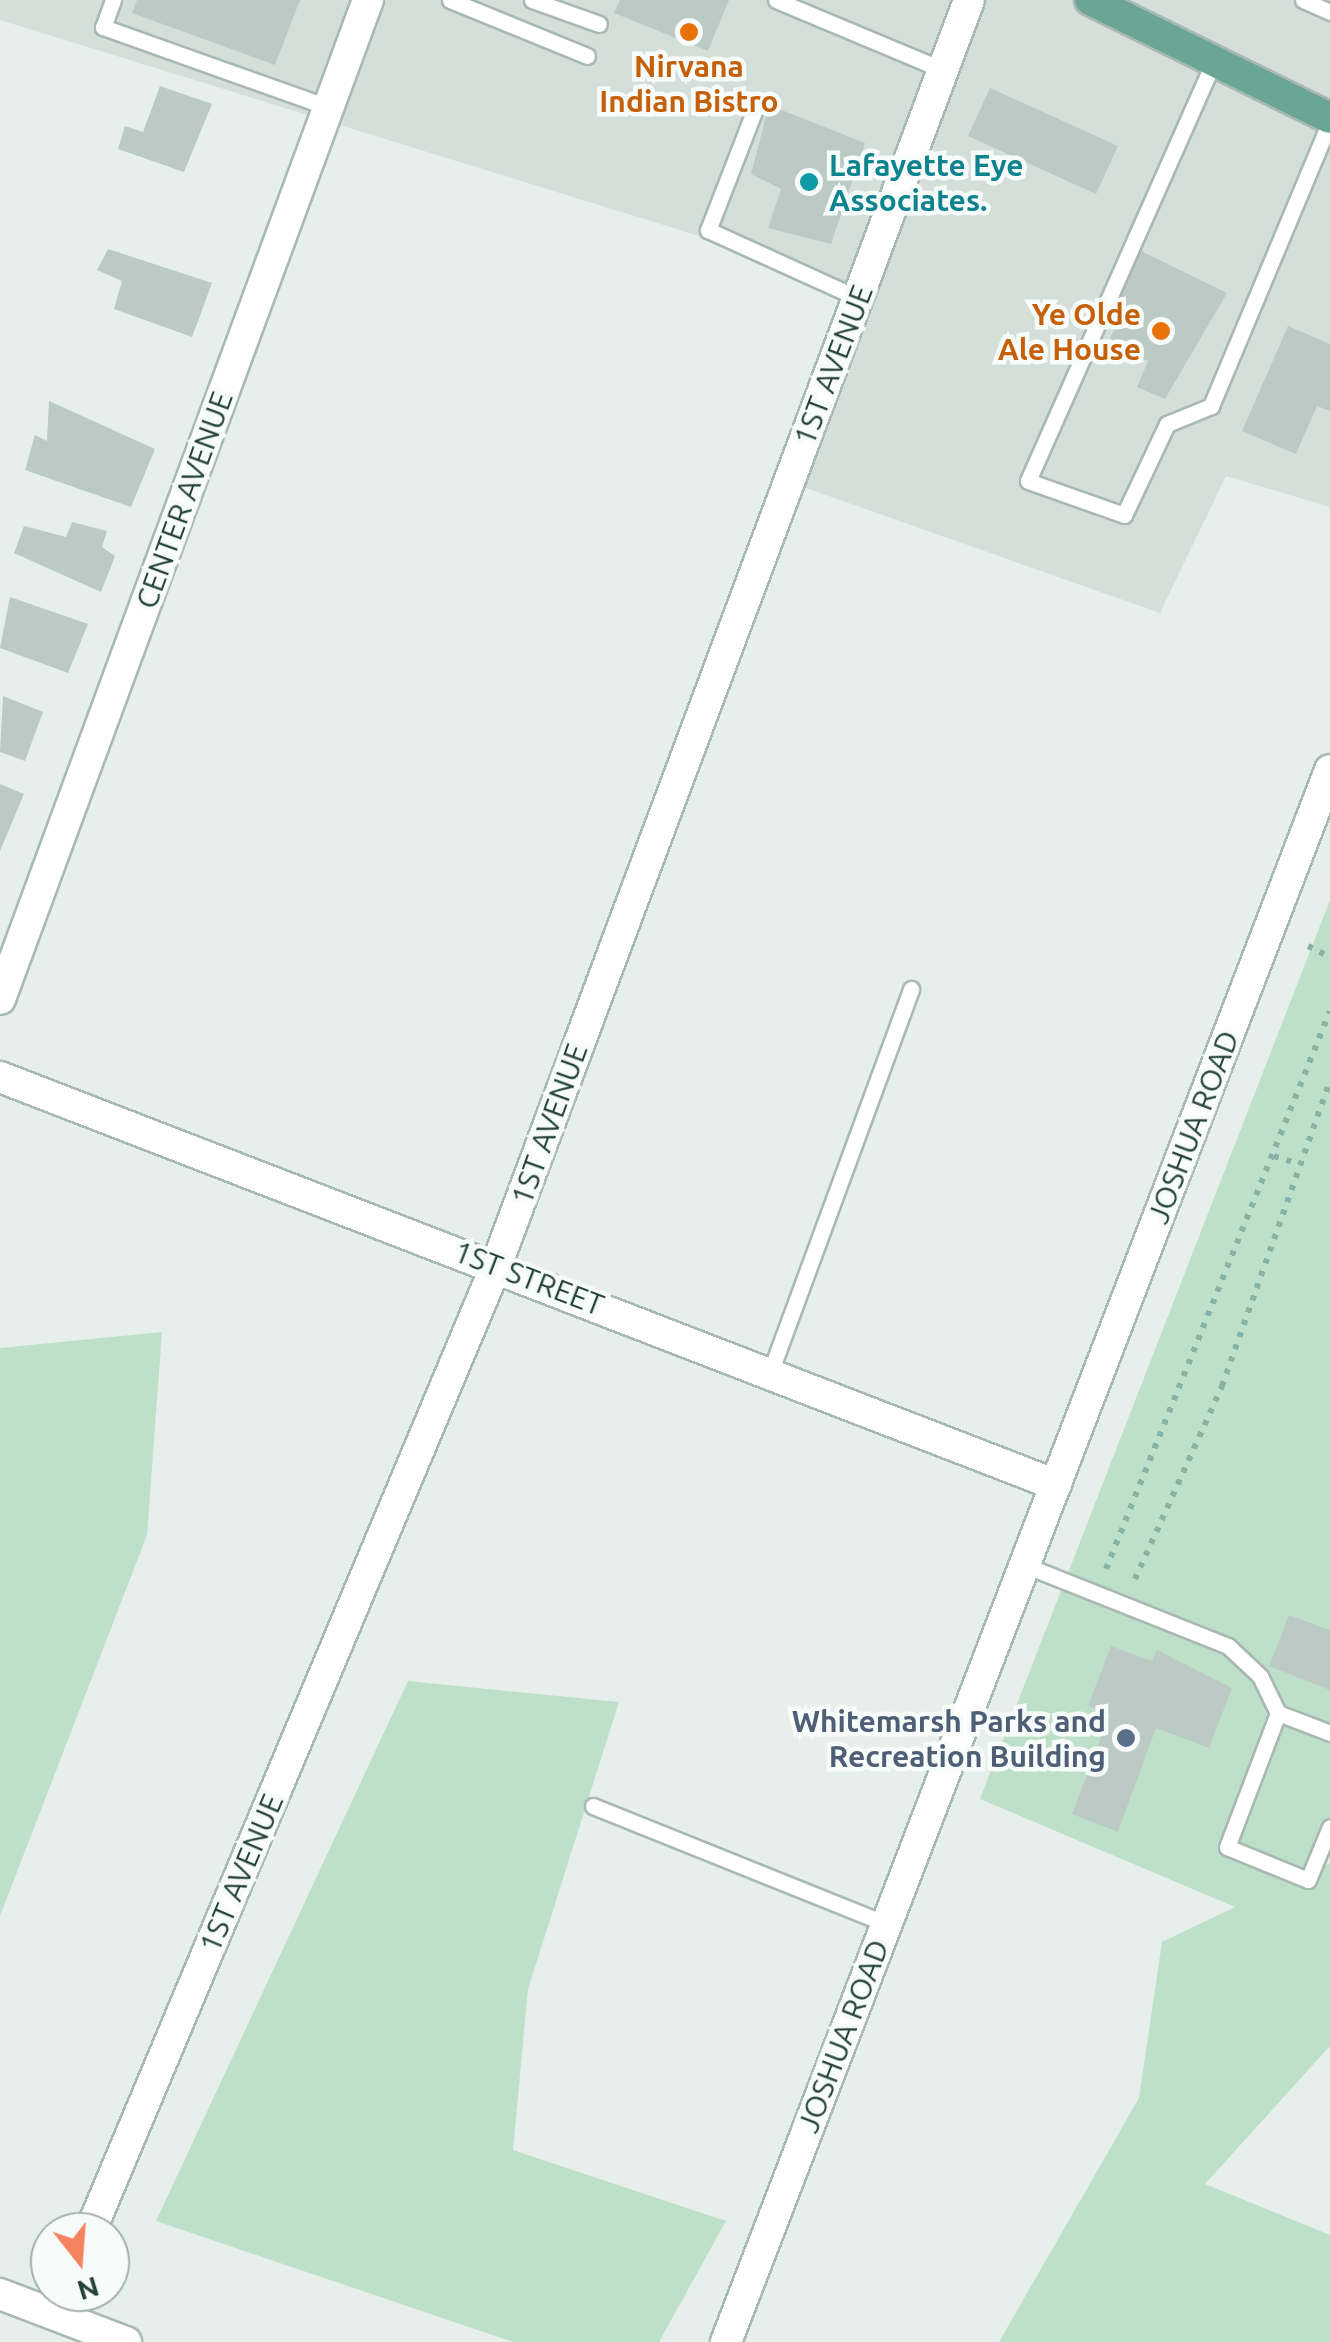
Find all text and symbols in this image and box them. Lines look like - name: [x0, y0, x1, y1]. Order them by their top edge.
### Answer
- marker: Nirvana Indian Bistro: [678, 21, 700, 43]
- place label: Nirvana Indian Bistro: [599, 48, 779, 118]
- place label: Lafayette Eye Associates.: [829, 147, 1024, 218]
- marker: Lafayette Eye Associates.: [798, 171, 820, 193]
- street label: 1ST AVENUE: [786, 280, 880, 450]
- place label: Ye Olde Ale House: [998, 296, 1141, 366]
- marker: Ye Olde Ale House: [1150, 320, 1172, 342]
- street label: CENTER AVENUE: [128, 387, 240, 613]
- street label: JOSHUA ROAD: [1140, 1025, 1246, 1229]
- street label: 1ST AVENUE: [503, 1039, 595, 1209]
- street label: 1ST STREET: [449, 1233, 609, 1323]
- place label: Whitemarsh Parks and Recreation Building: [792, 1703, 1106, 1774]
- marker: Whitemarsh Parks and Recreation Building: [1115, 1727, 1137, 1749]
- street label: 1ST AVENUE: [191, 1788, 291, 1958]
- street label: JOSHUA ROAD: [790, 1934, 896, 2138]
- north arrow: [30, 2212, 130, 2312]
- text: N: [74, 2271, 103, 2307]

